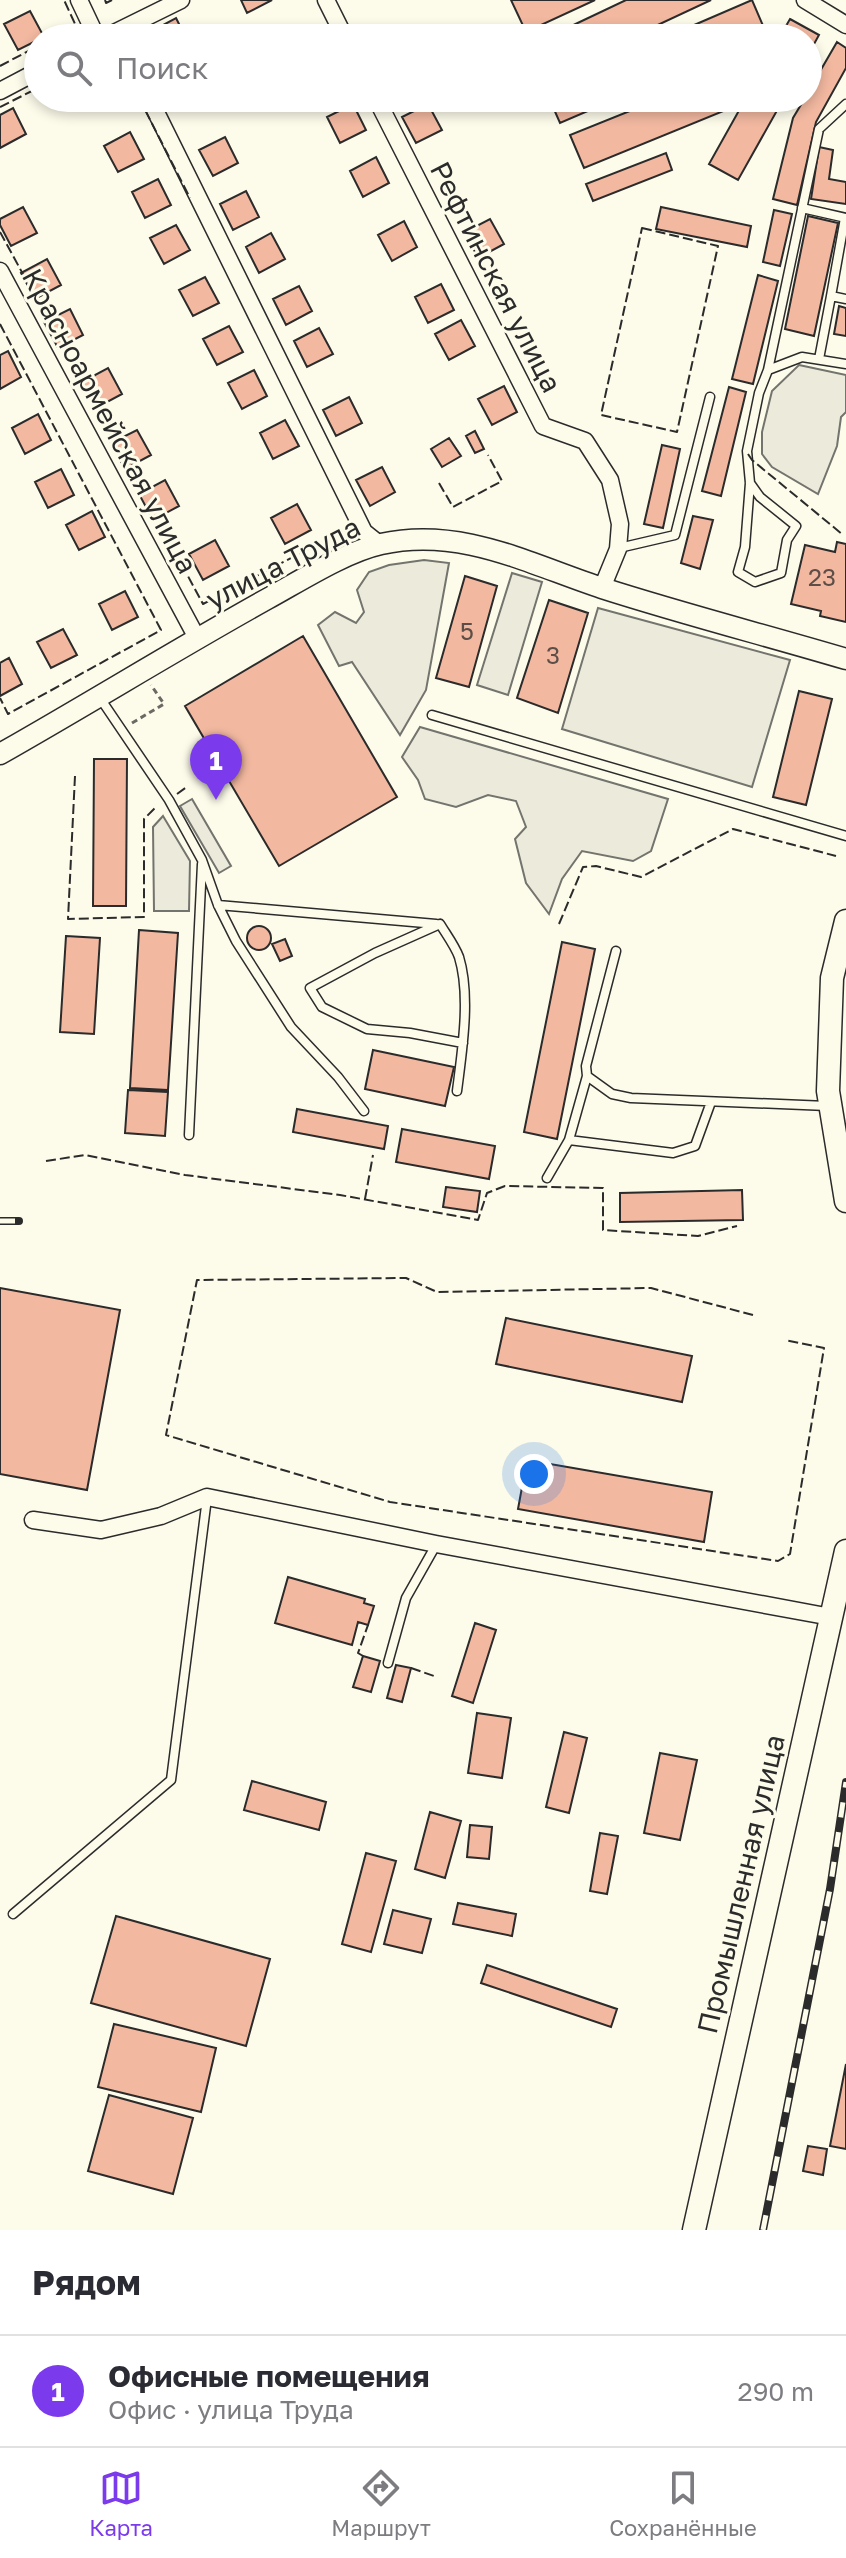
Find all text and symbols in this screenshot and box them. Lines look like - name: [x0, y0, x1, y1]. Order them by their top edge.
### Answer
- search box: [24, 24, 822, 112]
- icon: search: [52, 46, 96, 90]
- text: Поиск: [116, 50, 208, 86]
- street label: Рефтинская улица: [424, 156, 569, 398]
- street label: Красноармейская улица: [16, 263, 205, 579]
- street label: улица Труда: [200, 510, 365, 615]
- house number: 23: [808, 562, 836, 591]
- house number: 5: [460, 616, 474, 645]
- house number: 3: [546, 640, 560, 669]
- pin: 1: [190, 734, 242, 800]
- your location: [514, 1454, 554, 1494]
- street label: Промышленная улица: [690, 1731, 791, 2037]
- text: Рядом: [32, 2262, 141, 2302]
- text: Офисные помещения: [108, 2358, 429, 2394]
- text: 1: [51, 2376, 65, 2407]
- text: 290 m: [738, 2376, 814, 2407]
- text: Офис · улица Труда: [108, 2394, 354, 2425]
- tab: Карта: [89, 2466, 153, 2541]
- tab: Маршрут: [331, 2466, 431, 2541]
- tab: Сохранённые: [609, 2466, 757, 2541]

